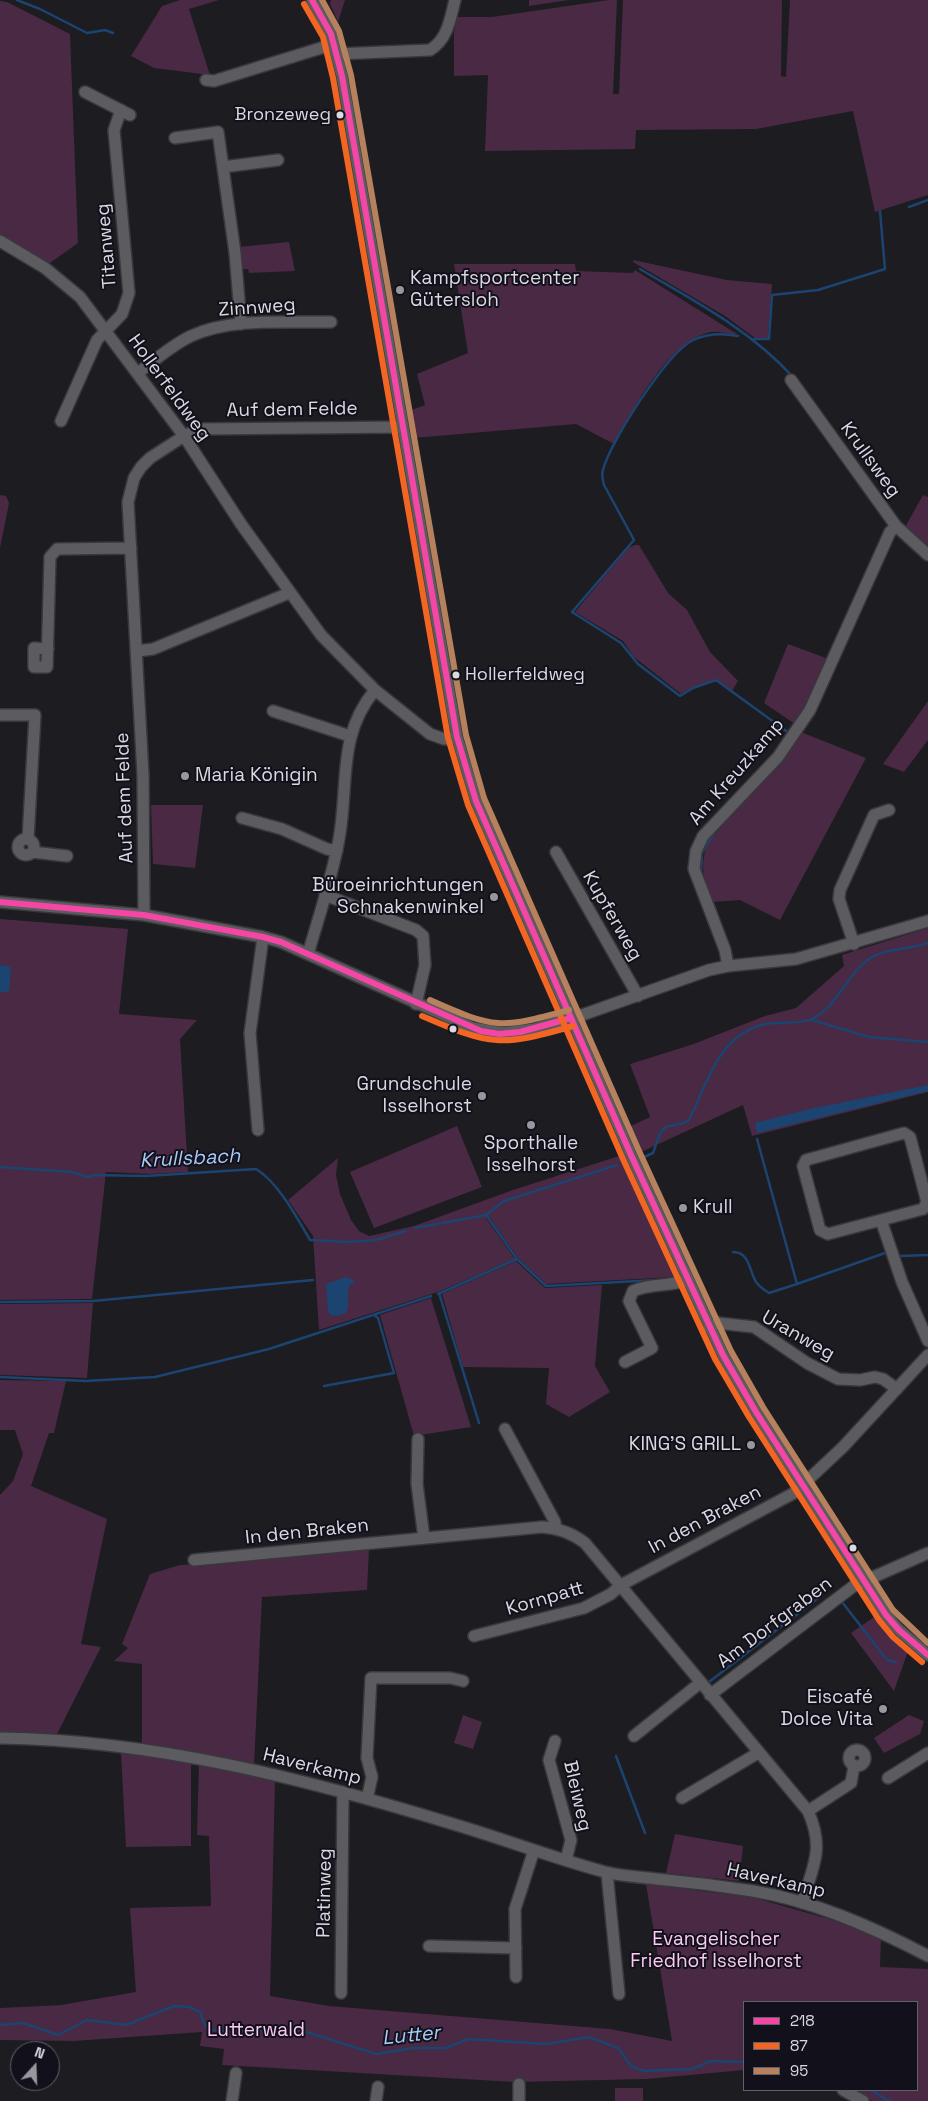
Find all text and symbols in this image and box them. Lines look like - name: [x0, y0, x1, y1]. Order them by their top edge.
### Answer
- place label: Bronzeweg: [235, 104, 331, 126]
- marker: Bronzeweg: [335, 110, 345, 120]
- street label: Titanweg: [92, 203, 122, 289]
- place label: Kampfsportcenter Gütersloh: [410, 268, 579, 312]
- marker: Kampfsportcenter Gütersloh: [394, 284, 406, 296]
- street label: Zinnweg: [218, 294, 296, 322]
- street label: Hollerfeldweg: [123, 330, 215, 446]
- street label: Auf dem Felde: [226, 397, 358, 423]
- street label: Krullsweg: [835, 418, 905, 502]
- place label: Hollerfeldweg: [465, 664, 585, 686]
- marker: Hollerfeldweg: [451, 670, 461, 680]
- street label: Am Kreuzkamp: [684, 714, 790, 830]
- street label: Auf dem Felde: [111, 732, 139, 864]
- place label: Maria Königin: [195, 765, 318, 787]
- marker: Maria Königin: [179, 770, 191, 782]
- street label: Kupferweg: [577, 867, 647, 965]
- place label: Büroeinrichtungen Schnakenwinkel: [312, 875, 484, 919]
- marker: Büroeinrichtungen Schnakenwinkel: [488, 891, 500, 903]
- unlabelled marker: [448, 1024, 458, 1034]
- place label: Grundschule Isselhorst: [356, 1074, 472, 1118]
- marker: Grundschule Isselhorst: [476, 1090, 488, 1102]
- marker: Sporthalle Isselhorst: [525, 1119, 537, 1131]
- place label: Sporthalle Isselhorst: [484, 1133, 578, 1177]
- water label: Krullsbach: [139, 1144, 241, 1174]
- place label: Krull: [693, 1197, 733, 1219]
- marker: Krull: [677, 1202, 689, 1214]
- street label: Uranweg: [757, 1306, 839, 1366]
- place label: KING'S GRILL: [629, 1434, 741, 1456]
- marker: KING'S GRILL: [745, 1439, 757, 1451]
- street label: In den Braken: [645, 1481, 765, 1559]
- street label: In den Braken: [244, 1514, 370, 1550]
- unlabelled marker: [848, 1543, 858, 1553]
- street label: Am Dorfgraben: [713, 1572, 837, 1674]
- street label: Kornpatt: [504, 1577, 586, 1621]
- place label: Eiscafé Dolce Vita: [780, 1687, 873, 1731]
- marker: Eiscafé Dolce Vita: [877, 1703, 889, 1715]
- street label: Haverkamp: [260, 1744, 364, 1790]
- street label: Bleiweg: [558, 1759, 596, 1833]
- street label: Platinweg: [313, 1848, 337, 1938]
- street label: Haverkamp: [724, 1859, 828, 1903]
- park label: Evangelischer Friedhof Isselhorst: [630, 1929, 802, 1973]
- legend: [743, 2001, 918, 2091]
- text: 218: [790, 2011, 815, 2030]
- park label: Lutterwald: [207, 2020, 305, 2042]
- water label: Lutter: [381, 2021, 441, 2051]
- text: 87: [790, 2036, 808, 2055]
- north arrow: [10, 2041, 60, 2091]
- text: N: [32, 2043, 47, 2063]
- text: 95: [790, 2061, 808, 2080]

